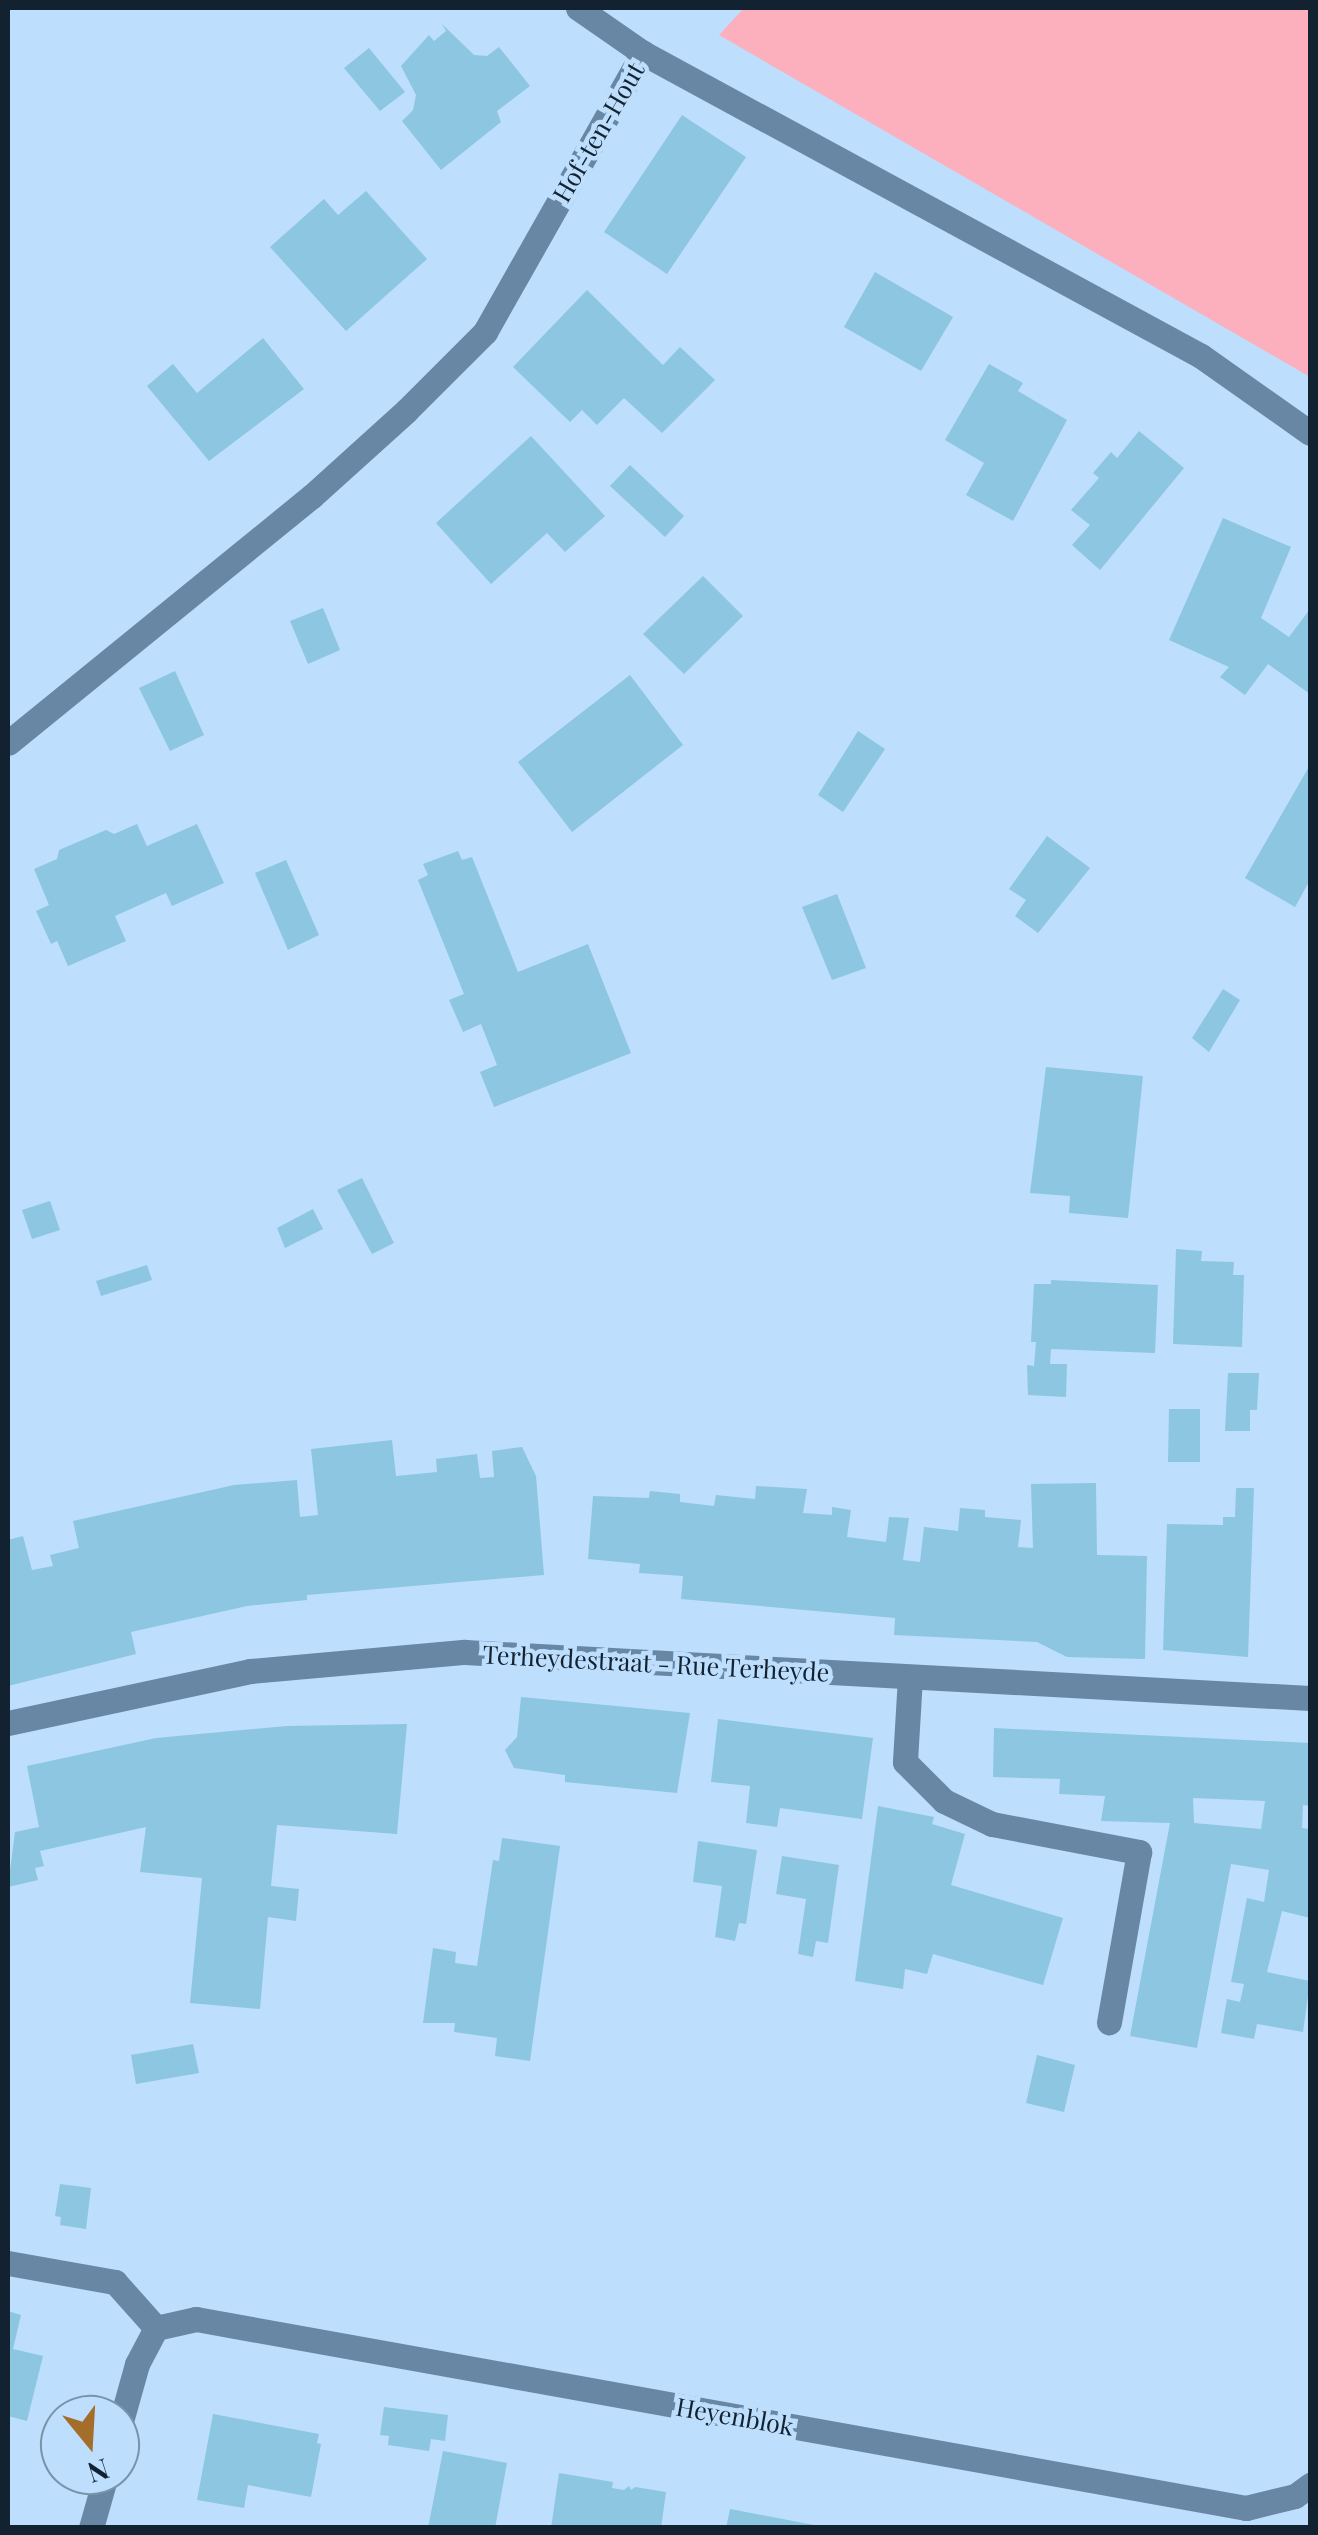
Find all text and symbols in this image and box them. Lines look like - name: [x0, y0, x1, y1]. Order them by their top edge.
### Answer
- street label: Hof-ten-Hout: [546, 57, 650, 207]
- street label: Terheydestraat - Rue Terheyde: [481, 1639, 831, 1687]
- street label: Heyenblok: [674, 2391, 796, 2441]
- north arrow: [40, 2395, 140, 2495]
- text: N: [83, 2451, 114, 2493]

